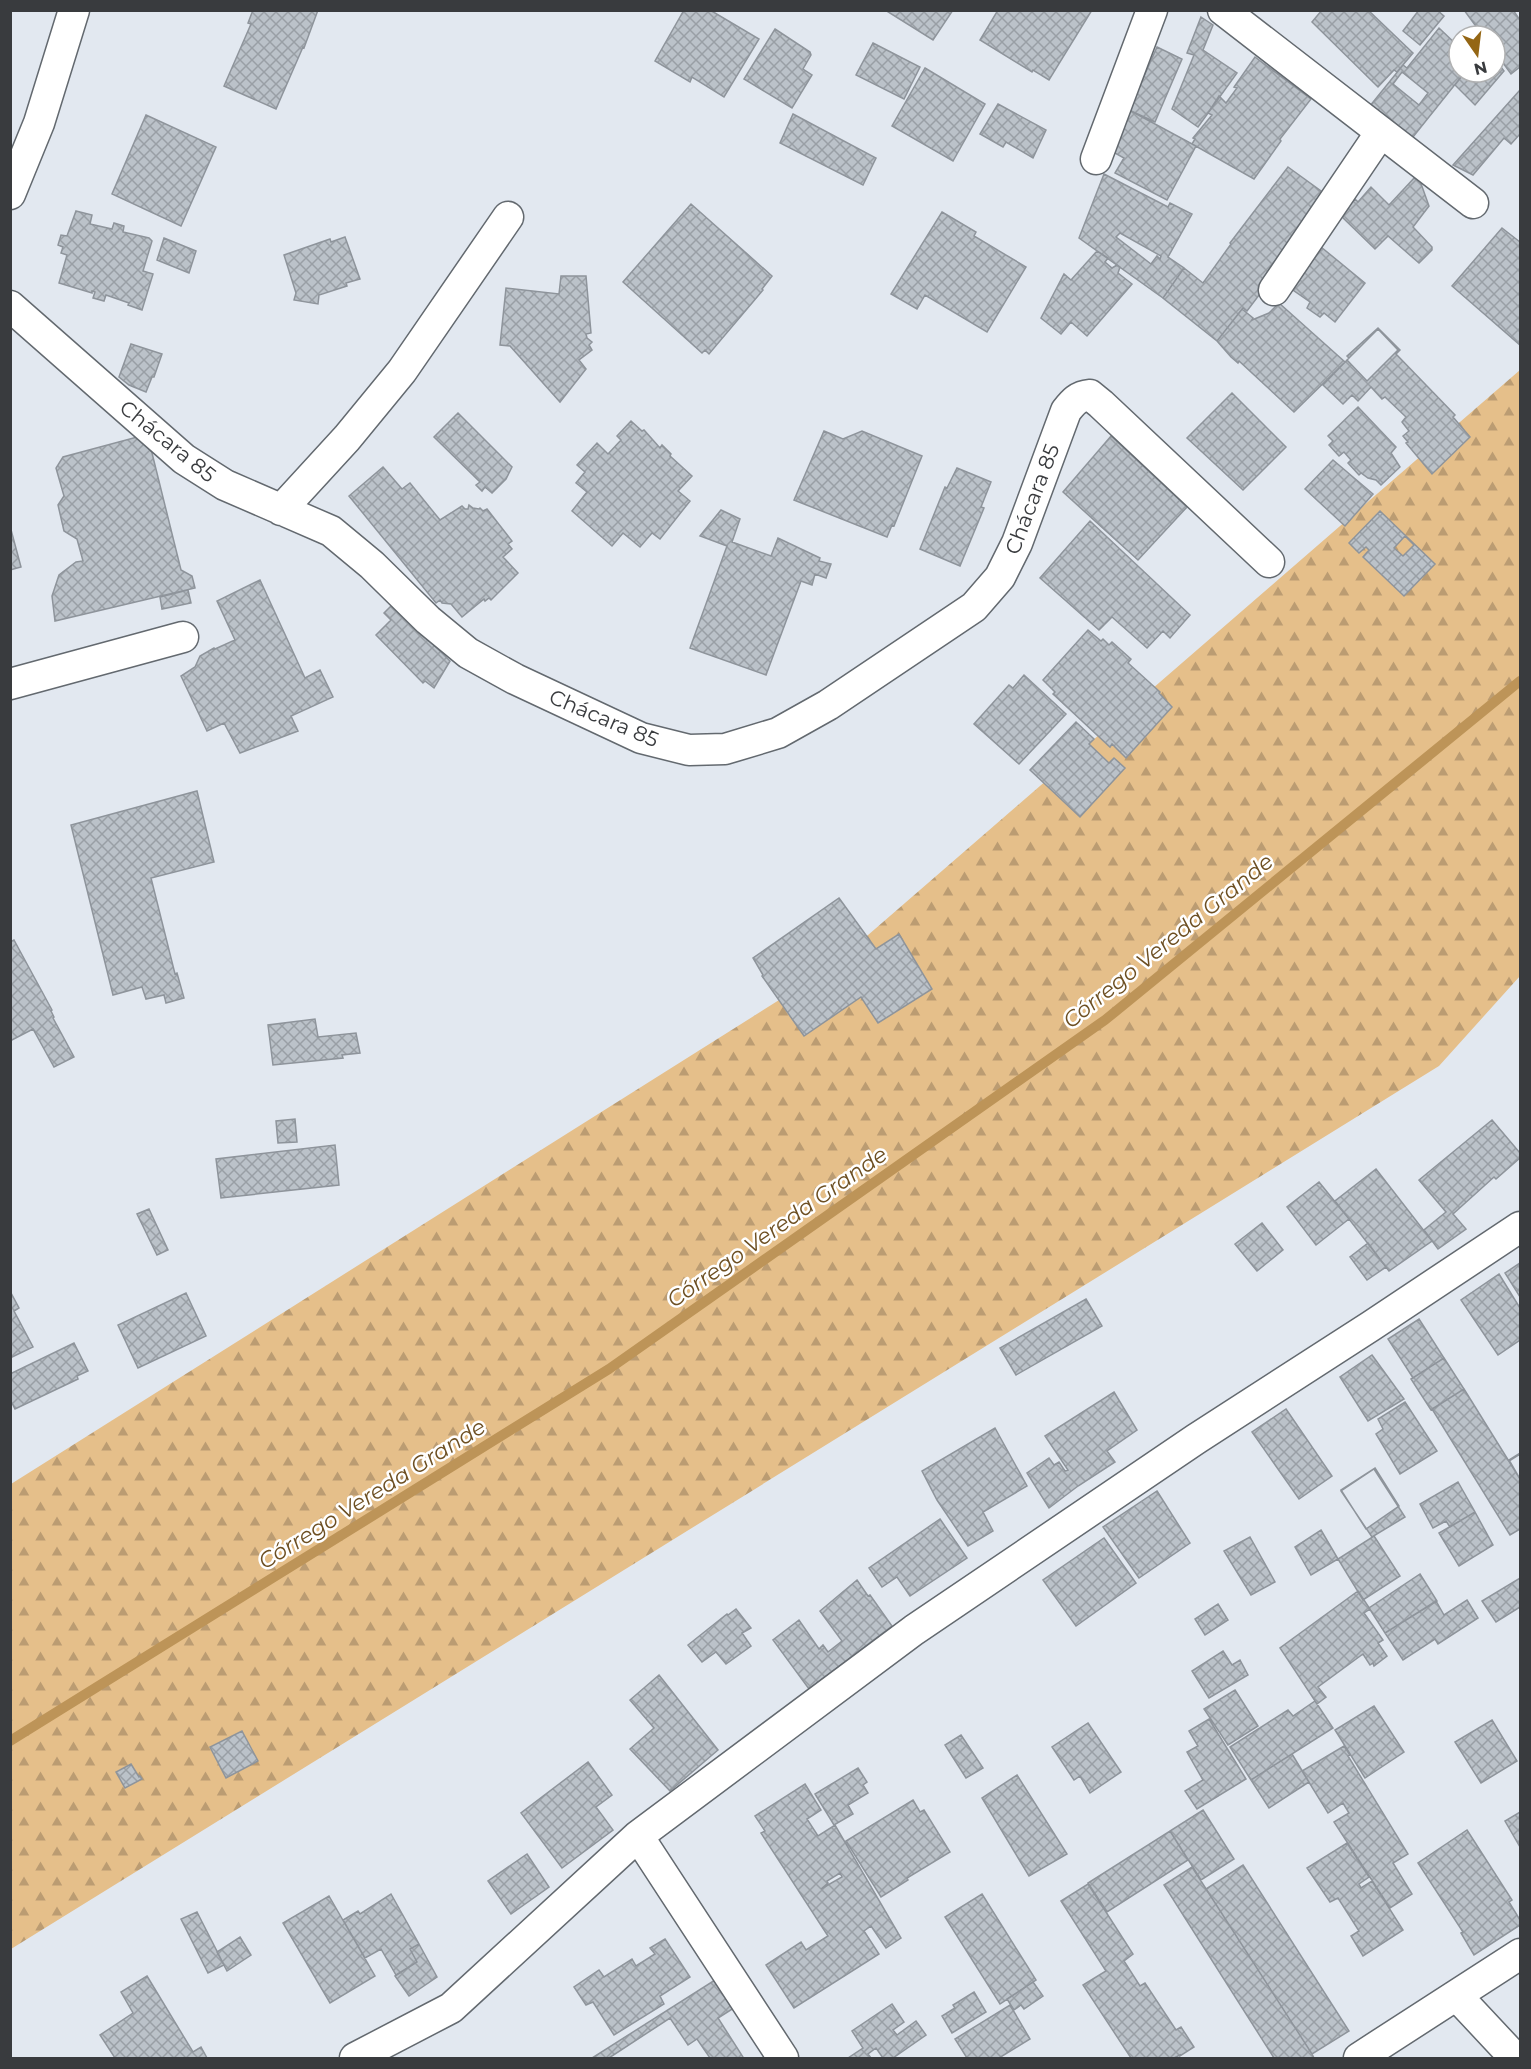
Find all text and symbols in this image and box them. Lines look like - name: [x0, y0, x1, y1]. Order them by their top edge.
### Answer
- north arrow: [1447, 24, 1507, 84]
- text: N: [1472, 57, 1489, 79]
- street label: Chácara 85: [115, 395, 221, 487]
- street label: Chácara 85: [999, 440, 1065, 558]
- street label: Chácara 85: [546, 684, 663, 752]
- water label: Córrego Vereda Grande: [1057, 848, 1279, 1034]
- water label: Córrego Vereda Grande: [662, 1141, 892, 1313]
- water label: Córrego Vereda Grande: [253, 1413, 491, 1575]

